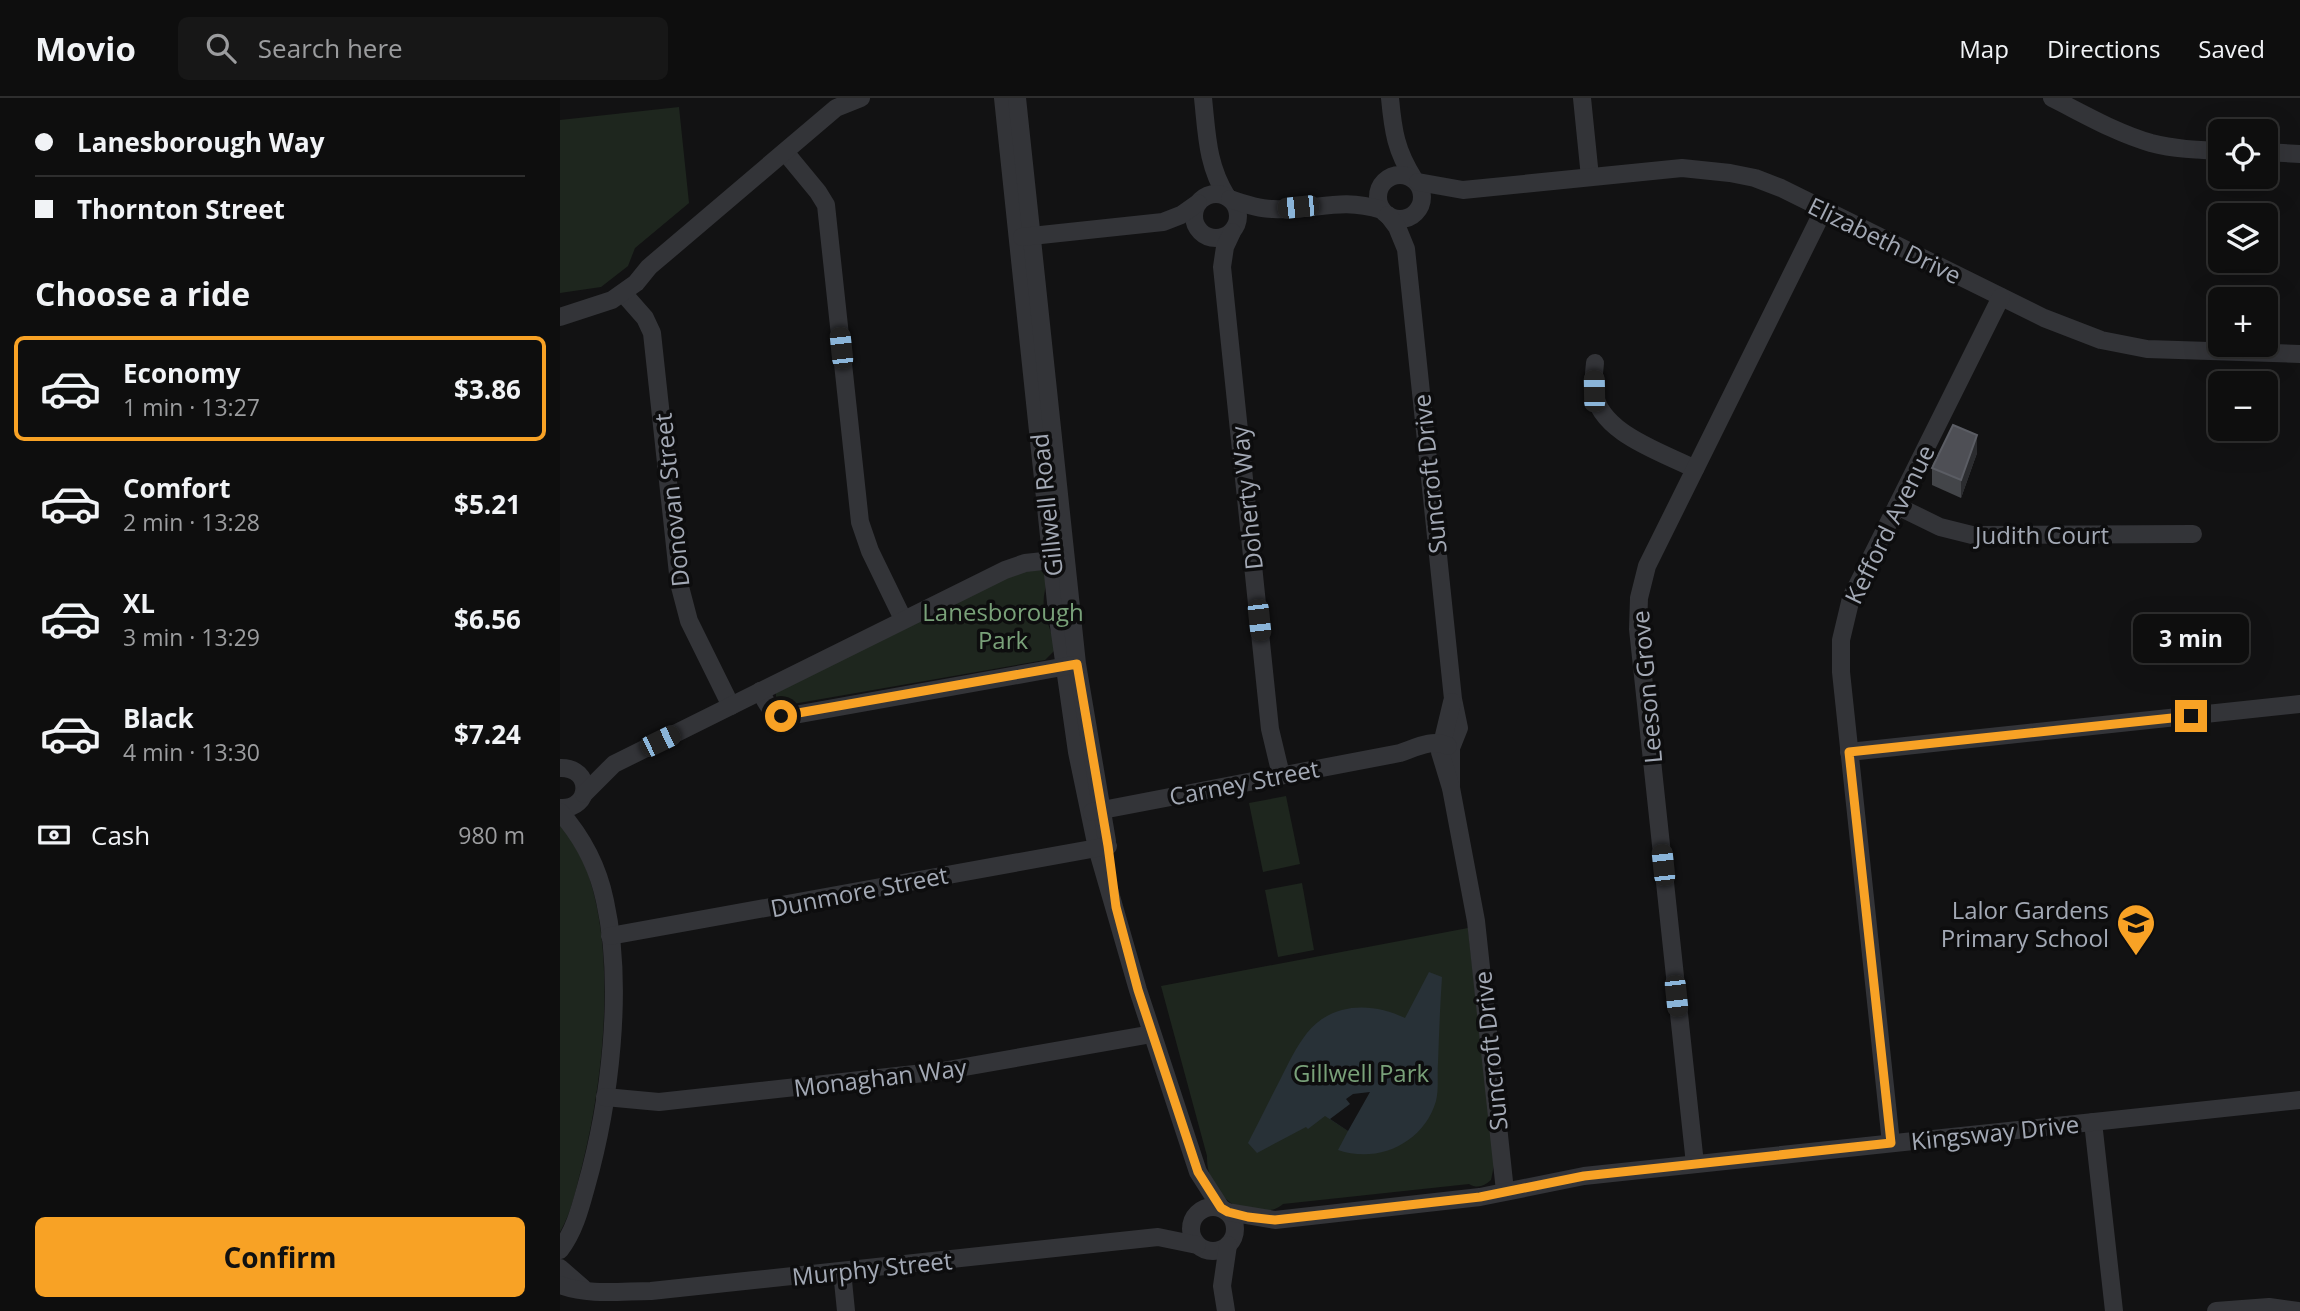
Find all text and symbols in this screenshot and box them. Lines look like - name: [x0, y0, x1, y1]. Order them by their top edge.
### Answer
- search box: [178, 17, 668, 80]
- text: Movio: [35, 26, 136, 71]
- icon: search: [202, 29, 240, 67]
- text: Search here: [258, 30, 403, 66]
- text: Map: [1959, 32, 2009, 65]
- text: Directions: [2047, 32, 2160, 65]
- text: Saved: [2198, 32, 2265, 65]
- map controls: [2208, 119, 2278, 441]
- button: locate: [2208, 119, 2278, 189]
- text: Lanesborough Way: [77, 124, 324, 160]
- street label: Elizabeth Drive: [1803, 189, 1967, 291]
- text: Thornton Street: [77, 191, 285, 227]
- car: [1277, 194, 1320, 220]
- button: layers: [2208, 203, 2278, 273]
- text: Choose a ride: [35, 272, 250, 315]
- button: +: [2208, 287, 2278, 357]
- car: [829, 326, 854, 370]
- text: Economy: [123, 355, 241, 391]
- icon: car: [39, 357, 102, 420]
- car: [1584, 370, 1605, 412]
- text: $3.86: [454, 371, 521, 407]
- button: −: [2208, 371, 2278, 441]
- text: 1 min · 13:27: [123, 391, 260, 423]
- street label: Suncroft Drive: [1404, 393, 1454, 555]
- street label: Donovan Street: [645, 412, 697, 588]
- street label: Doherty Way: [1222, 424, 1270, 571]
- street label: Gillwell Road: [1022, 432, 1070, 578]
- street label: Kefford Avenue: [1836, 439, 1942, 609]
- text: Comfort: [123, 470, 230, 506]
- icon: car: [39, 472, 102, 535]
- text: $5.21: [454, 486, 521, 522]
- text: 2 min · 13:28: [123, 506, 260, 538]
- street label: Judith Court: [1973, 518, 2109, 551]
- text: XL: [123, 585, 155, 621]
- icon: car: [39, 587, 102, 650]
- park label: Lanesborough Park: [922, 595, 1084, 656]
- car: [1247, 598, 1272, 642]
- text: $6.56: [454, 601, 521, 637]
- street label: Leeson Grove: [1623, 609, 1669, 765]
- callout: 3 min: [2133, 614, 2249, 664]
- text: 3 min · 13:29: [123, 621, 260, 653]
- text: 3 min: [2159, 622, 2223, 654]
- text: Black: [123, 700, 194, 736]
- route start: [765, 700, 797, 732]
- route end: [2175, 700, 2207, 732]
- icon: car: [39, 702, 102, 765]
- text: $7.24: [454, 716, 521, 752]
- car: [637, 722, 684, 760]
- text: 4 min · 13:30: [123, 736, 260, 768]
- street label: Carney Street: [1166, 751, 1322, 813]
- icon: cash: [35, 816, 73, 854]
- text: Cash: [91, 817, 150, 853]
- text: 980 m: [458, 819, 525, 851]
- car: [1651, 843, 1676, 887]
- street label: Dunmore Street: [767, 858, 951, 924]
- place label: Lalor Gardens Primary School: [1941, 893, 2109, 954]
- school or university icon: Lalor Gardens Primary School: [2115, 902, 2157, 957]
- street label: Suncroft Drive: [1465, 970, 1515, 1132]
- car: [1664, 974, 1689, 1018]
- street label: Monaghan Way: [792, 1050, 969, 1104]
- park label: Gillwell Park: [1293, 1056, 1430, 1089]
- street label: Kingsway Drive: [1909, 1107, 2081, 1157]
- button: Confirm: [35, 1217, 525, 1297]
- street label: Murphy Street: [790, 1243, 954, 1293]

